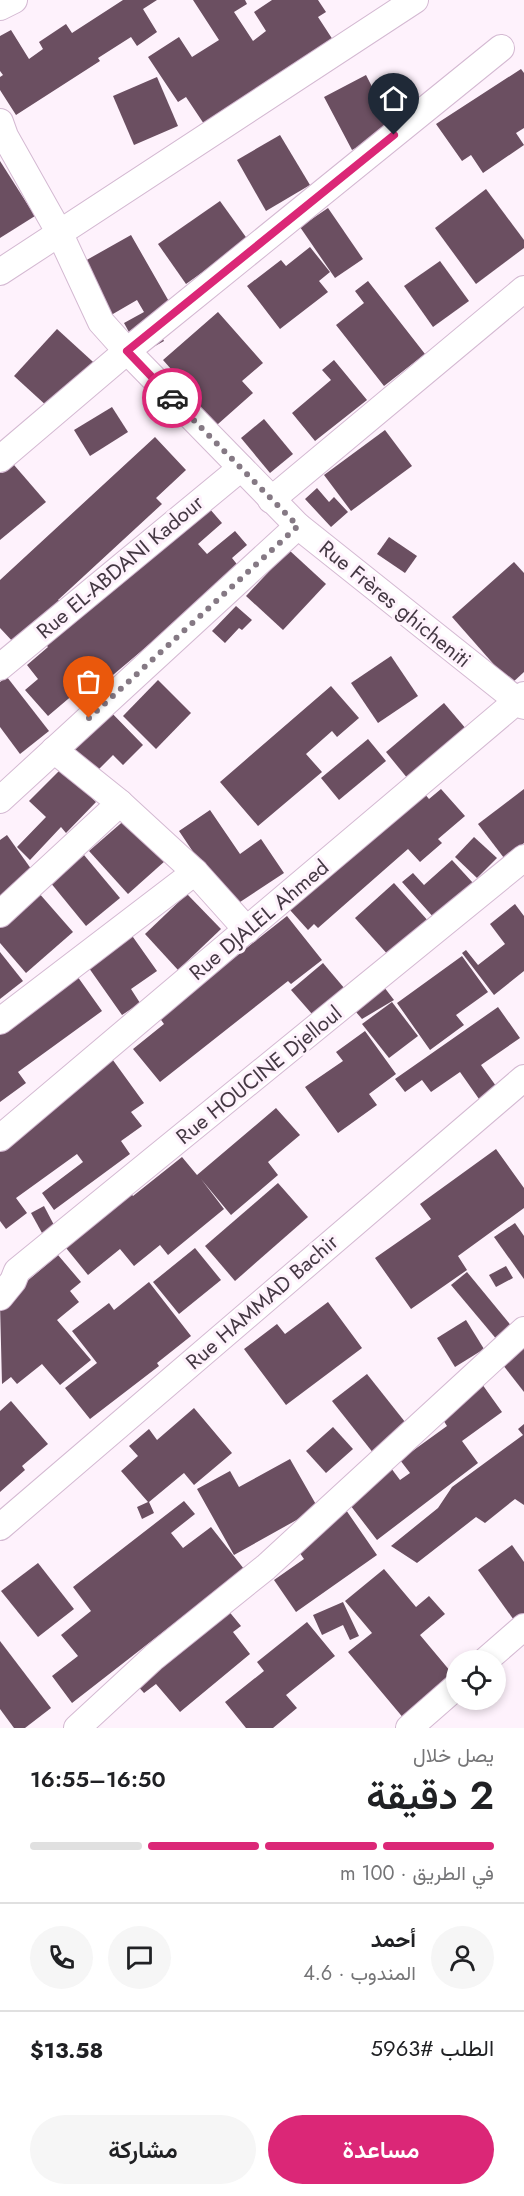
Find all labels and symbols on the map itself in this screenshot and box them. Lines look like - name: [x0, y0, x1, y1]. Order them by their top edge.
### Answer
- pin: [368, 73, 419, 135]
- courier: [142, 368, 202, 428]
- street label: Rue EL-ABDANI Kadour: [30, 488, 211, 646]
- street label: Rue Frères ghicheniti: [313, 533, 477, 675]
- pin: [63, 656, 114, 718]
- street label: Rue DJALEL Ahmed: [183, 853, 335, 987]
- street label: Rue HOUCINE Djelloul: [170, 999, 348, 1151]
- street label: Rue HAMMAD Bachir: [179, 1227, 345, 1377]

